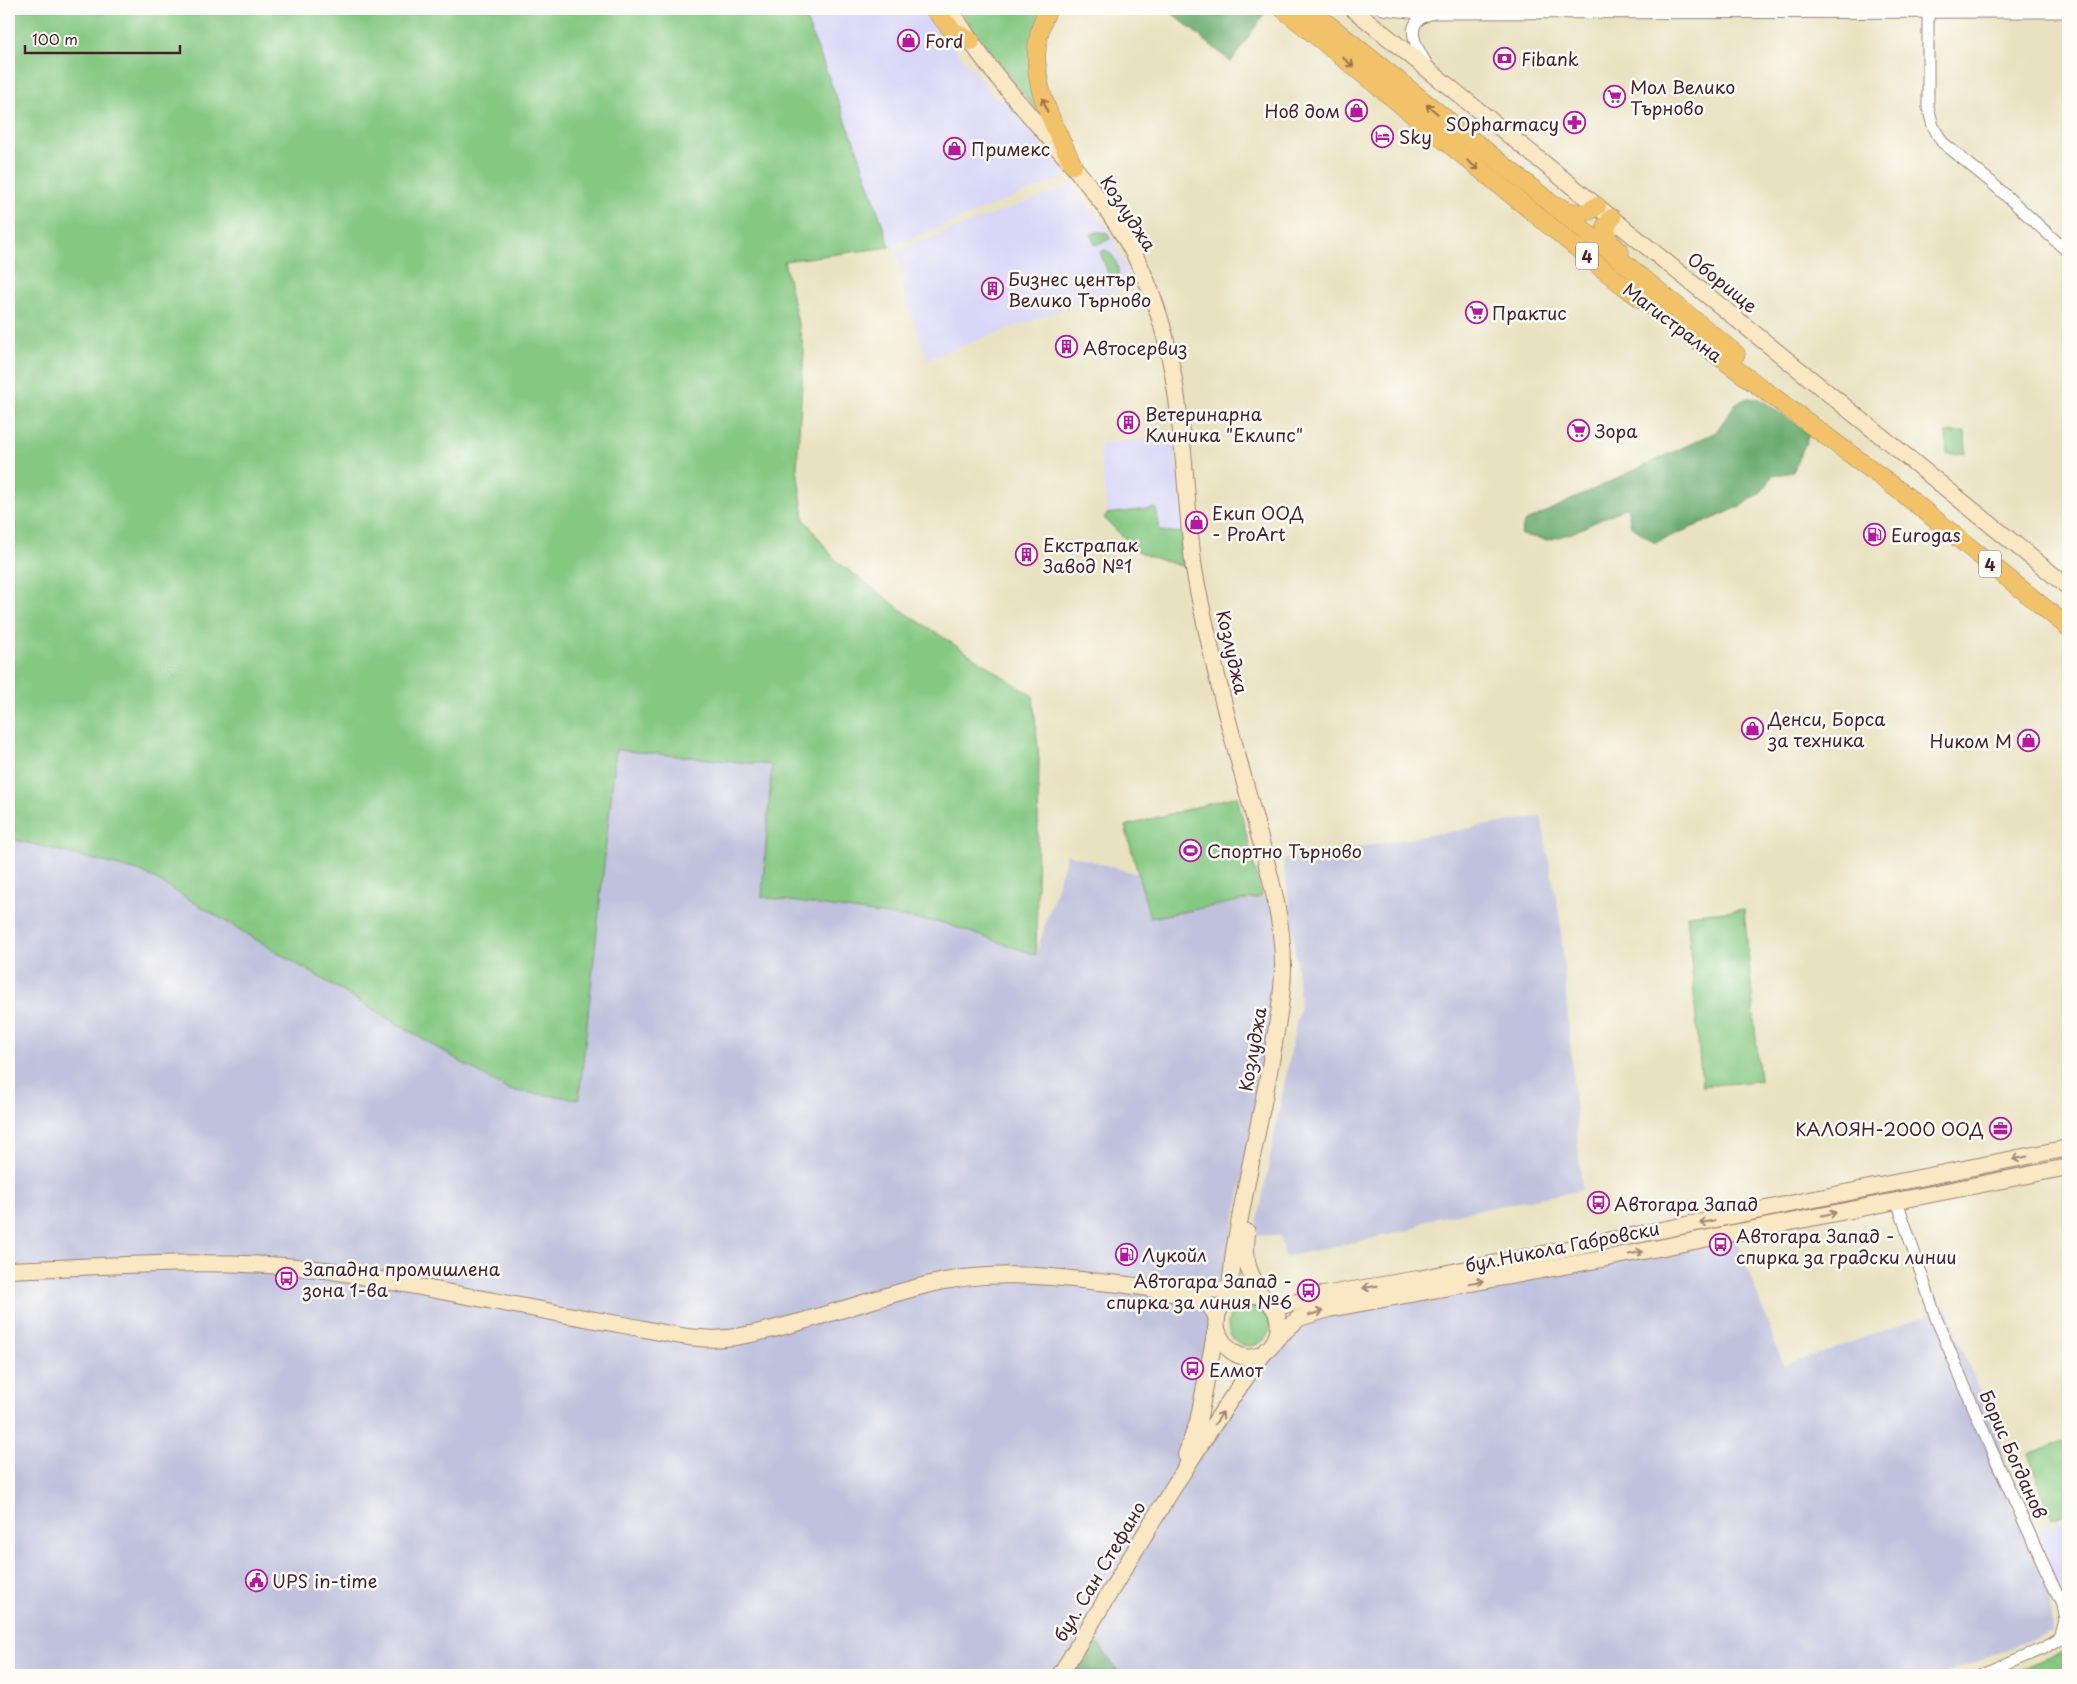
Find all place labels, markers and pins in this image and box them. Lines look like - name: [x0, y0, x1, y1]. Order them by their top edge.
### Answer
- place label: Ford: [925, 27, 964, 54]
- shop icon: Ford: [897, 28, 921, 52]
- place label: Fibank: [1521, 45, 1579, 72]
- bank icon: Fibank: [1493, 46, 1517, 70]
- place label: Мол Велико Търново: [1630, 73, 1735, 121]
- supermarket icon: Мол Велико Търново: [1602, 84, 1626, 108]
- place label: Нов дом: [1265, 97, 1340, 124]
- shop icon: Нов дом: [1344, 98, 1368, 122]
- place label: SOpharmacy: [1445, 110, 1559, 137]
- pharmacy icon: SOpharmacy: [1563, 111, 1587, 135]
- place label: Sky: [1399, 123, 1432, 150]
- hotel icon: Sky: [1371, 124, 1395, 148]
- place label: Примекс: [971, 135, 1050, 162]
- shop icon: Примекс: [943, 136, 967, 160]
- place label: Бизнес център Велико Търново: [1008, 265, 1151, 313]
- building icon: Бизнес център Велико Търново: [980, 276, 1004, 300]
- place label: Практис: [1492, 299, 1567, 326]
- supermarket icon: Практис: [1464, 300, 1488, 324]
- place label: Автосервиз: [1083, 334, 1187, 361]
- building icon: Автосервиз: [1055, 335, 1079, 359]
- place label: Ветеринарна Клиника "Еклипс": [1145, 400, 1303, 448]
- building icon: Ветеринарна Клиника "Еклипс": [1117, 411, 1141, 435]
- place label: Зора: [1594, 417, 1638, 444]
- supermarket icon: Зора: [1567, 418, 1591, 442]
- place label: Екип ООД - ProArt: [1212, 499, 1304, 547]
- shop icon: Екип ООД - ProArt: [1184, 510, 1208, 534]
- place label: Eurogas: [1891, 521, 1961, 548]
- fuel station icon: Eurogas: [1863, 522, 1887, 546]
- place label: Екстрапак Завод №1: [1043, 531, 1138, 579]
- building icon: Екстрапак Завод №1: [1015, 542, 1039, 566]
- place label: Денси, Борса за техника: [1767, 705, 1886, 753]
- shop icon: Денси, Борса за техника: [1740, 716, 1764, 740]
- place label: Ником М: [1930, 727, 2012, 754]
- shop icon: Ником М: [2016, 728, 2040, 752]
- place label: Спортно Търново: [1207, 837, 1362, 864]
- sports icon: Спортно Търново: [1179, 838, 1203, 862]
- place label: КАЛОЯН-2000 ООД: [1795, 1115, 1984, 1142]
- office icon: КАЛОЯН-2000 ООД: [1988, 1116, 2012, 1140]
- place label: Автогара Запад: [1614, 1190, 1758, 1217]
- bus stop icon: Автогара Запад: [1586, 1191, 1610, 1215]
- place label: Автогара Запад - спирка за градски линии: [1736, 1222, 1956, 1270]
- bus stop icon: Автогара Запад - спирка за градски линии: [1708, 1233, 1732, 1257]
- place label: Лукойл: [1142, 1241, 1207, 1268]
- fuel station icon: Лукойл: [1114, 1242, 1138, 1266]
- place label: Западна промишлена зона 1-ва: [302, 1255, 501, 1303]
- bus stop icon: Западна промишлена зона 1-ва: [275, 1266, 299, 1290]
- place label: Автогара Запад - спирка за линия №6: [1106, 1267, 1292, 1315]
- bus stop icon: Автогара Запад - спирка за линия №6: [1296, 1278, 1320, 1302]
- place label: Елмот: [1209, 1356, 1264, 1383]
- bus stop icon: Елмот: [1181, 1357, 1205, 1381]
- place label: UPS in-time: [272, 1567, 377, 1594]
- public building icon: UPS in-time: [244, 1568, 268, 1592]

